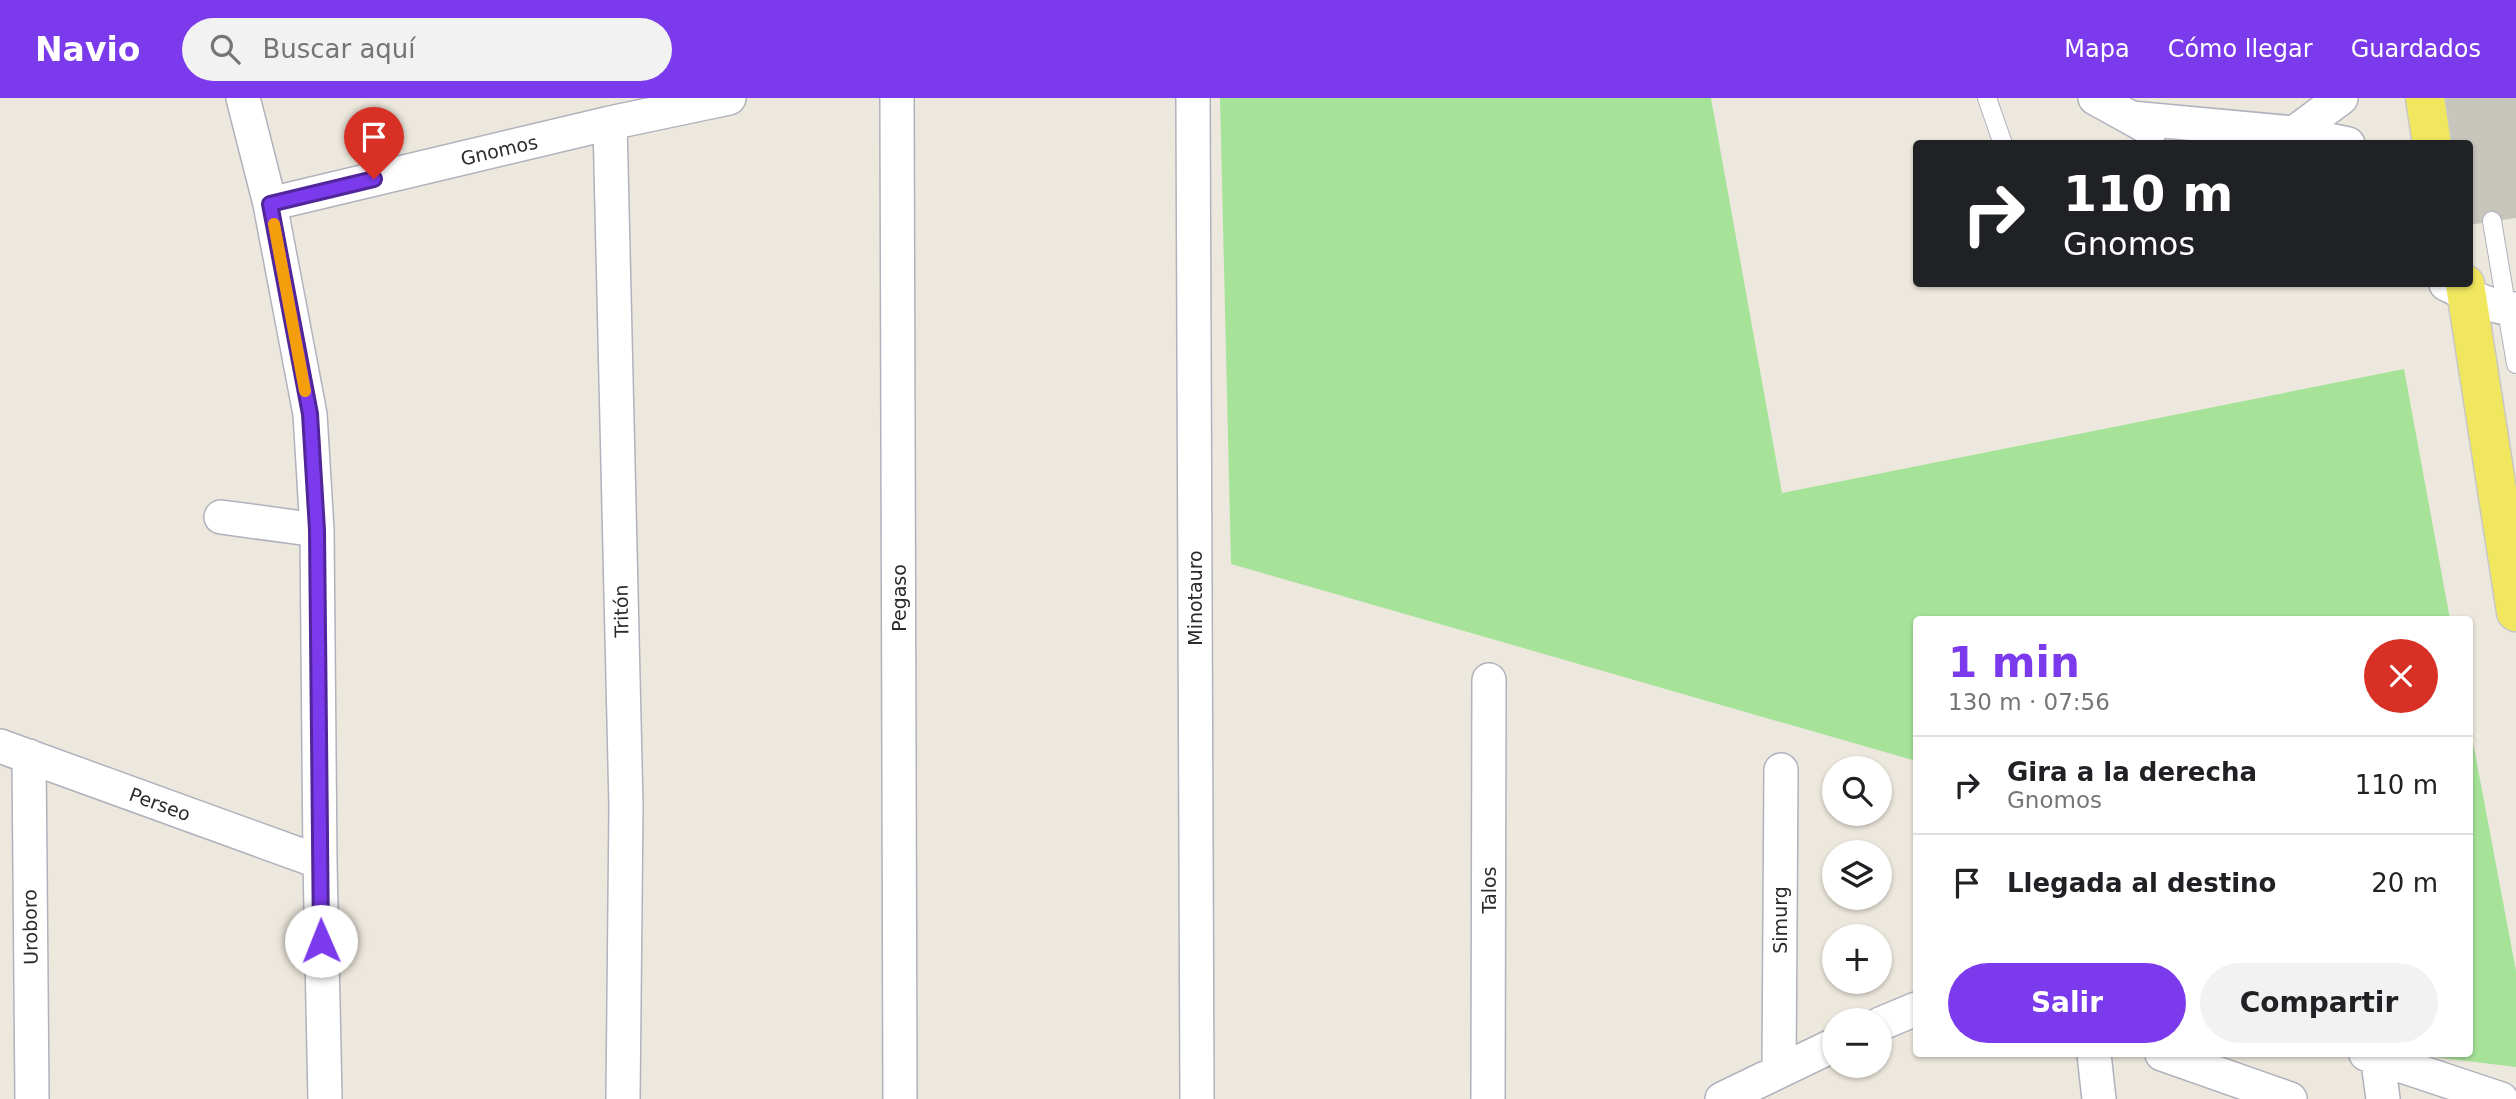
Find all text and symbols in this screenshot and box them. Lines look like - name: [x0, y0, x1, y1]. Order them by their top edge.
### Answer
- search box: [182, 18, 672, 81]
- text: Navio: [35, 30, 140, 69]
- icon: search: [206, 30, 244, 68]
- text: Buscar aquí: [262, 34, 416, 64]
- text: Mapa: [2064, 35, 2130, 63]
- text: Cómo llegar: [2168, 35, 2313, 63]
- text: Guardados: [2351, 35, 2481, 63]
- pin: [344, 107, 404, 179]
- icon: arrive: [355, 118, 393, 156]
- street label: Gnomos: [458, 130, 540, 170]
- text: 110 m: [2063, 166, 2233, 223]
- icon: right: [1948, 168, 2039, 259]
- text: Gnomos: [2063, 225, 2195, 263]
- street label: Minotauro: [1184, 550, 1206, 646]
- street label: Pegaso: [888, 564, 910, 632]
- street label: Tritón: [610, 584, 632, 639]
- text: 1 min: [1948, 638, 2080, 687]
- button: close: [2364, 639, 2438, 713]
- text: 130 m · 07:56: [1948, 689, 2110, 715]
- map controls: [1822, 756, 1892, 1078]
- button: search: [1822, 756, 1892, 826]
- text: Gira a la derecha: [2007, 757, 2257, 787]
- icon: right: [1948, 766, 1986, 804]
- text: 110 m: [2355, 770, 2438, 800]
- street label: Perseo: [126, 783, 194, 825]
- text: Gnomos: [2007, 787, 2102, 813]
- button: layers: [1822, 840, 1892, 910]
- icon: arrive: [1948, 864, 1986, 902]
- street label: Talos: [1478, 867, 1500, 914]
- text: Llegada al destino: [2007, 868, 2276, 898]
- text: 20 m: [2371, 868, 2438, 898]
- street label: Simurg: [1769, 886, 1791, 954]
- street label: Uroboro: [18, 889, 42, 965]
- position arrow: [284, 904, 358, 978]
- button: +: [1822, 924, 1892, 994]
- button: Salir: [1948, 963, 2186, 1043]
- button: Compartir: [2200, 963, 2438, 1043]
- button: −: [1822, 1008, 1892, 1078]

